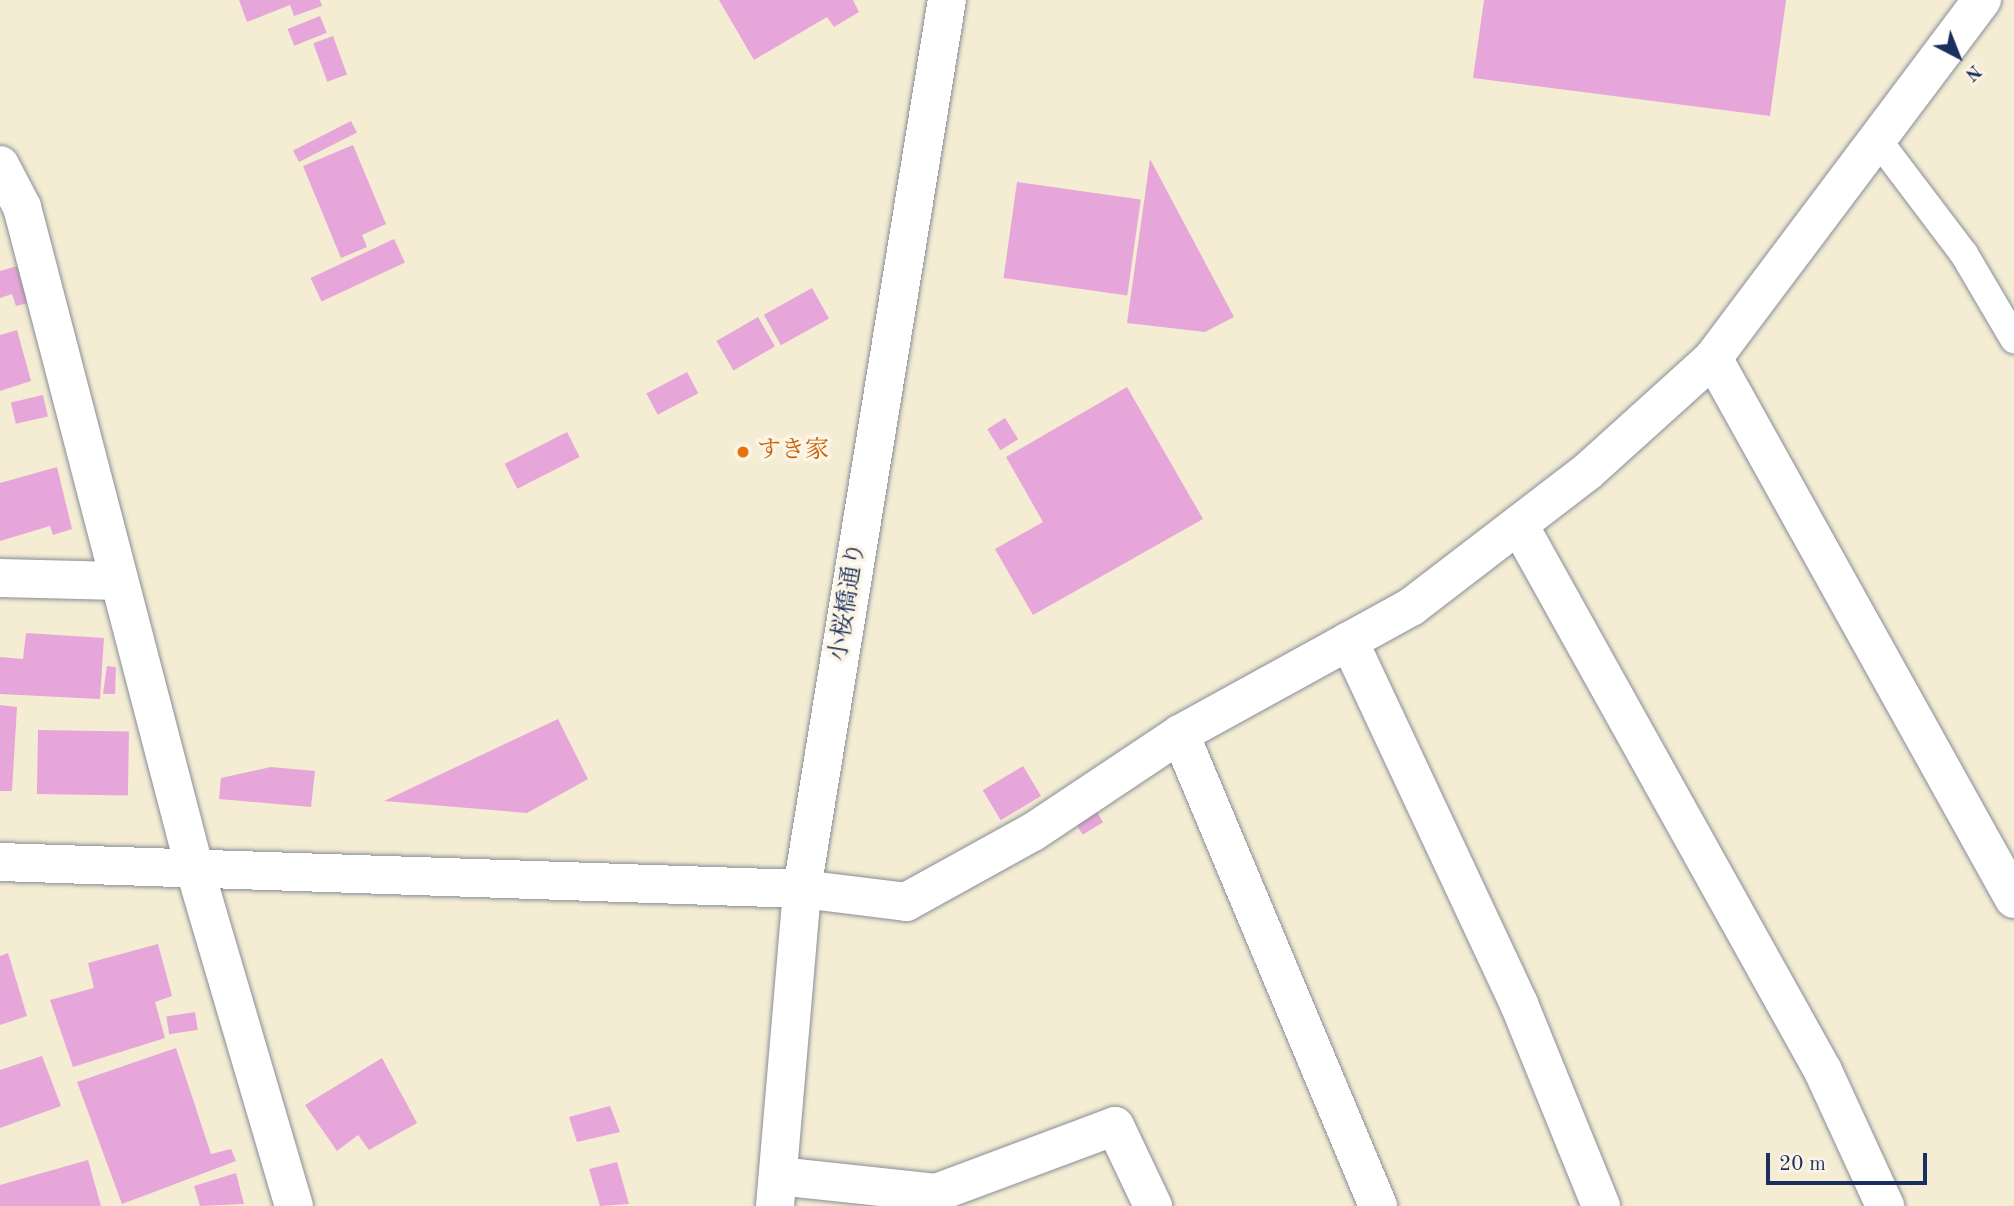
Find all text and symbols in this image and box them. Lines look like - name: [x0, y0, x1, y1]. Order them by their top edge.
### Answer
- north arrow: [1923, 21, 1993, 91]
- text: N: [1961, 60, 1984, 84]
- place label: すき家: [757, 438, 829, 466]
- marker: すき家: [735, 444, 751, 460]
- street label: 小桜橋通り: [825, 540, 873, 664]
- scale bar: [1769, 1140, 1930, 1184]
- text: 20 m: [1779, 1154, 1826, 1175]

